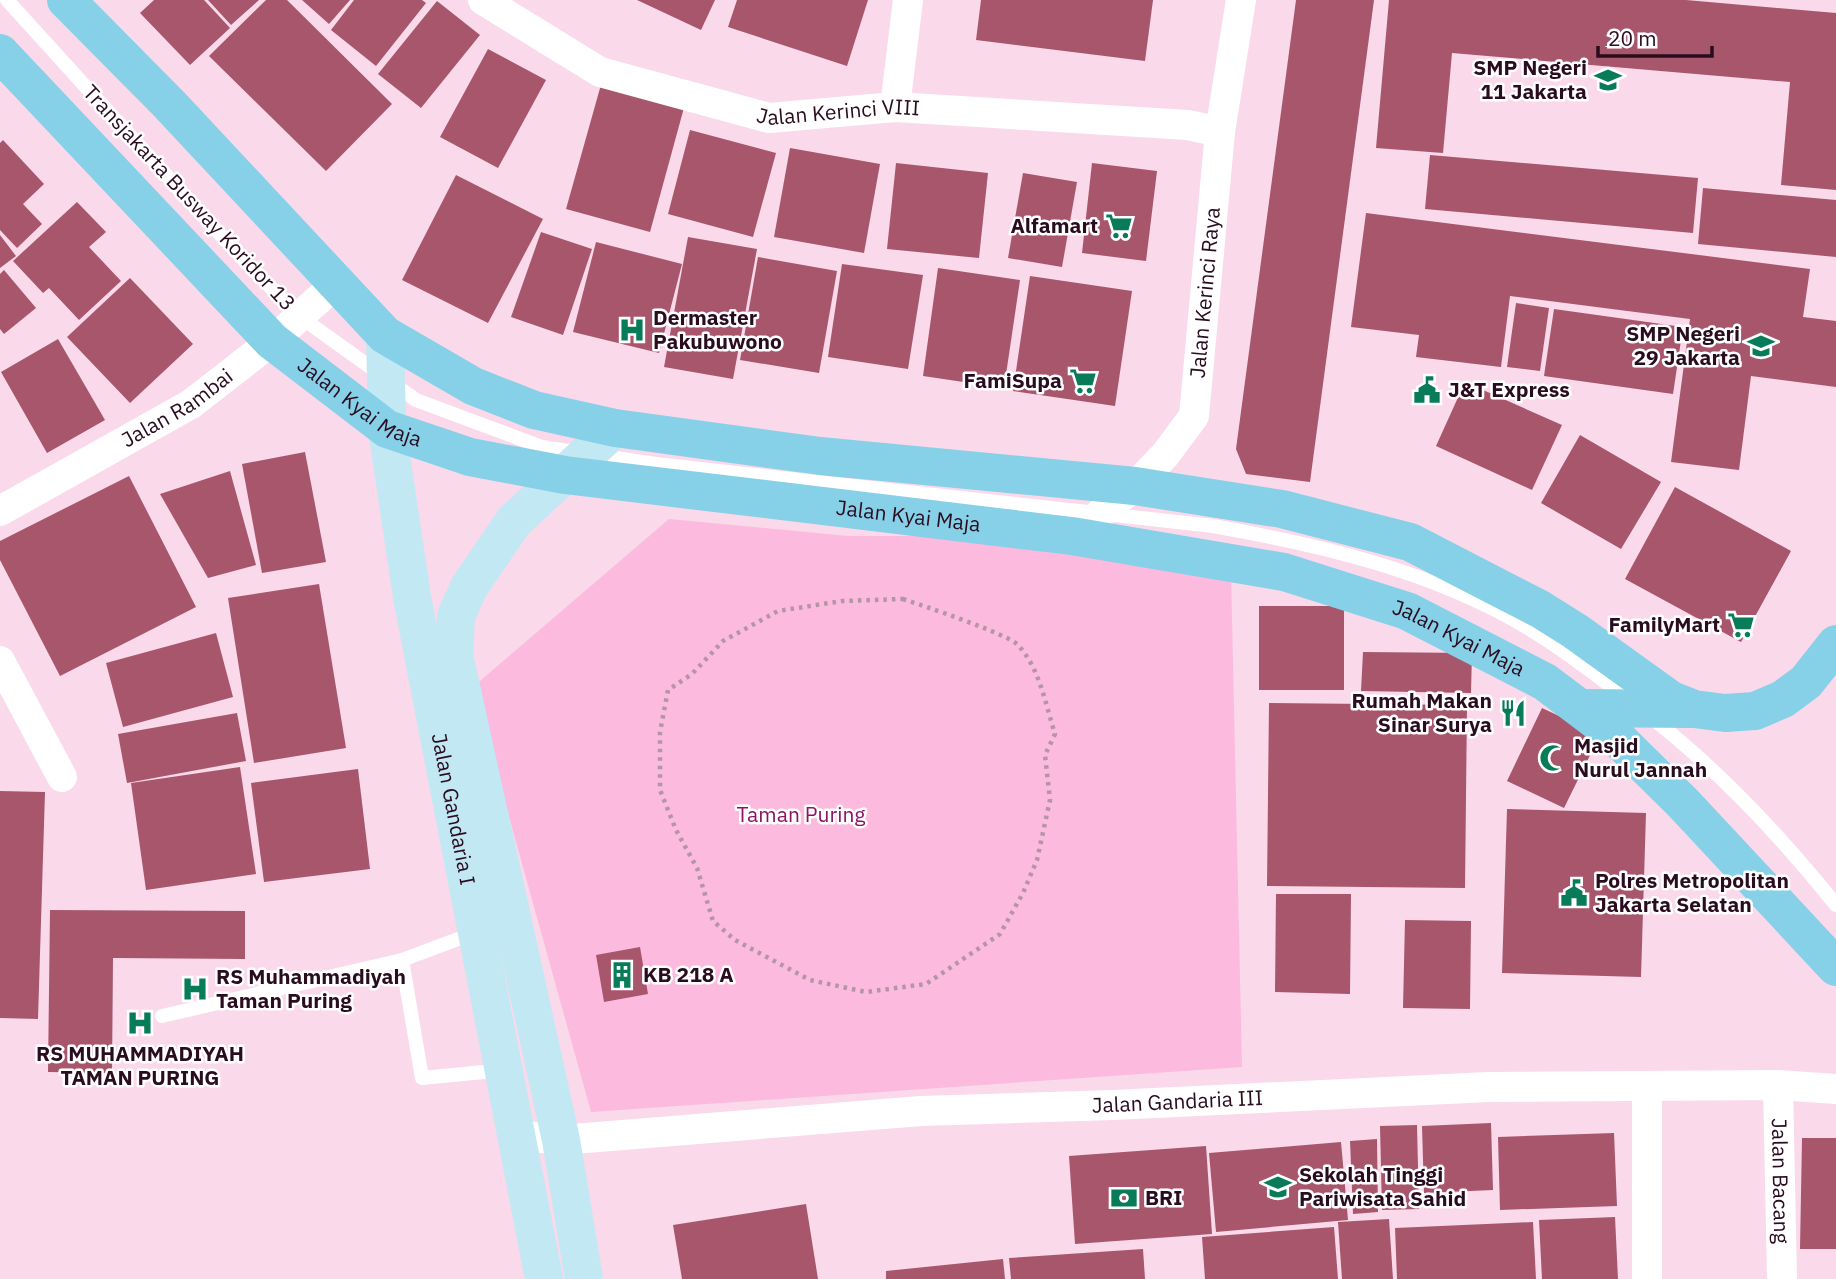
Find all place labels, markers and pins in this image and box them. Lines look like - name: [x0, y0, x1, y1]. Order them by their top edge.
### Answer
- place label: SMP Negeri 11 Jakarta: [1473, 53, 1587, 105]
- school or university icon: SMP Negeri 11 Jakarta: [1593, 65, 1623, 95]
- place label: Alfamart: [1010, 211, 1098, 239]
- supermarket icon: Alfamart: [1104, 211, 1134, 241]
- place label: Dermaster Pakubuwono: [653, 303, 782, 355]
- hospital icon: Dermaster Pakubuwono: [617, 315, 647, 345]
- place label: SMP Negeri 29 Jakarta: [1626, 319, 1740, 371]
- school or university icon: SMP Negeri 29 Jakarta: [1746, 331, 1776, 361]
- place label: FamiSupa: [963, 366, 1062, 394]
- supermarket icon: FamiSupa: [1068, 366, 1098, 396]
- public building icon: J&T Express: [1412, 375, 1442, 405]
- place label: J&T Express: [1448, 375, 1570, 403]
- place label: FamilyMart: [1609, 610, 1720, 638]
- supermarket icon: FamilyMart: [1726, 610, 1756, 640]
- place label: Rumah Makan Sinar Surya: [1351, 686, 1492, 738]
- restaurant icon: Rumah Makan Sinar Surya: [1498, 698, 1528, 728]
- place label: Masjid Nurul Jannah: [1574, 731, 1707, 783]
- mosque icon: Masjid Nurul Jannah: [1538, 743, 1568, 773]
- place label: Polres Metropolitan Jakarta Selatan: [1595, 866, 1789, 918]
- public building icon: Polres Metropolitan Jakarta Selatan: [1559, 878, 1589, 908]
- building icon: KB 218 A: [607, 960, 637, 990]
- place label: KB 218 A: [643, 960, 734, 988]
- place label: RS Muhammadiyah Taman Puring: [216, 962, 406, 1014]
- hospital icon: RS Muhammadiyah Taman Puring: [180, 974, 210, 1004]
- hospital icon: RS MUHAMMADIYAH TAMAN PURING: [125, 1008, 155, 1038]
- place label: RS MUHAMMADIYAH TAMAN PURING: [36, 1039, 244, 1091]
- place label: Sekolah Tinggi Pariwisata Sahid: [1299, 1160, 1466, 1212]
- school or university icon: Sekolah Tinggi Pariwisata Sahid: [1263, 1172, 1293, 1202]
- bank icon: BRI: [1109, 1183, 1139, 1213]
- place label: BRI: [1145, 1183, 1182, 1211]

